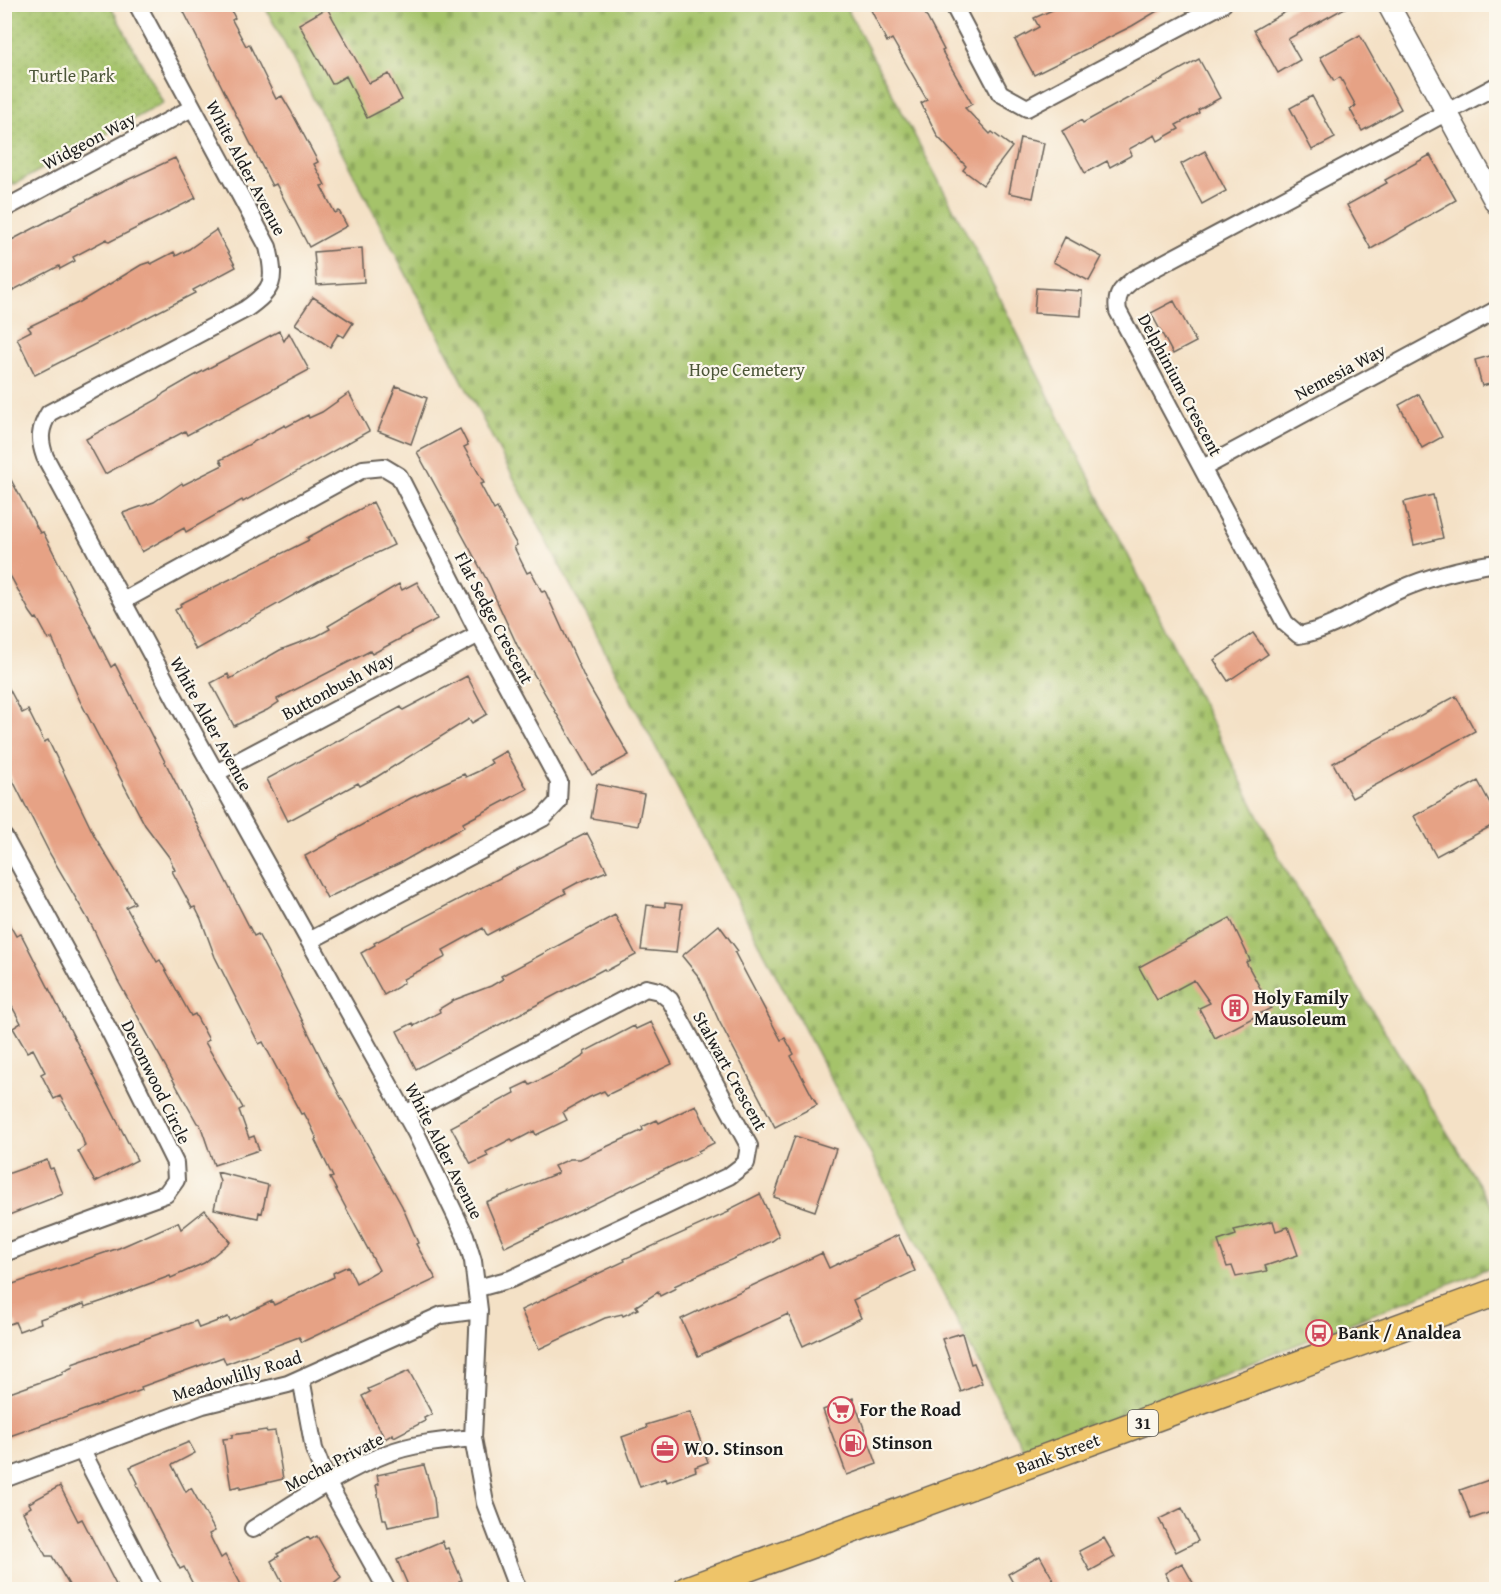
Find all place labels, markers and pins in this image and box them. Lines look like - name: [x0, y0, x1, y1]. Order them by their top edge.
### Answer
- place label: Holy Family Mausoleum: [1254, 984, 1349, 1032]
- building icon: Holy Family Mausoleum: [1220, 993, 1250, 1023]
- bus stop icon: Bank / Analdea: [1304, 1318, 1334, 1348]
- place label: Bank / Analdea: [1338, 1319, 1462, 1346]
- supermarket icon: For the Road: [826, 1395, 856, 1425]
- place label: For the Road: [860, 1396, 962, 1423]
- fuel station icon: Stinson: [838, 1428, 868, 1458]
- place label: Stinson: [872, 1429, 933, 1456]
- office icon: W.O. Stinson: [650, 1434, 680, 1464]
- place label: W.O. Stinson: [684, 1435, 784, 1462]

